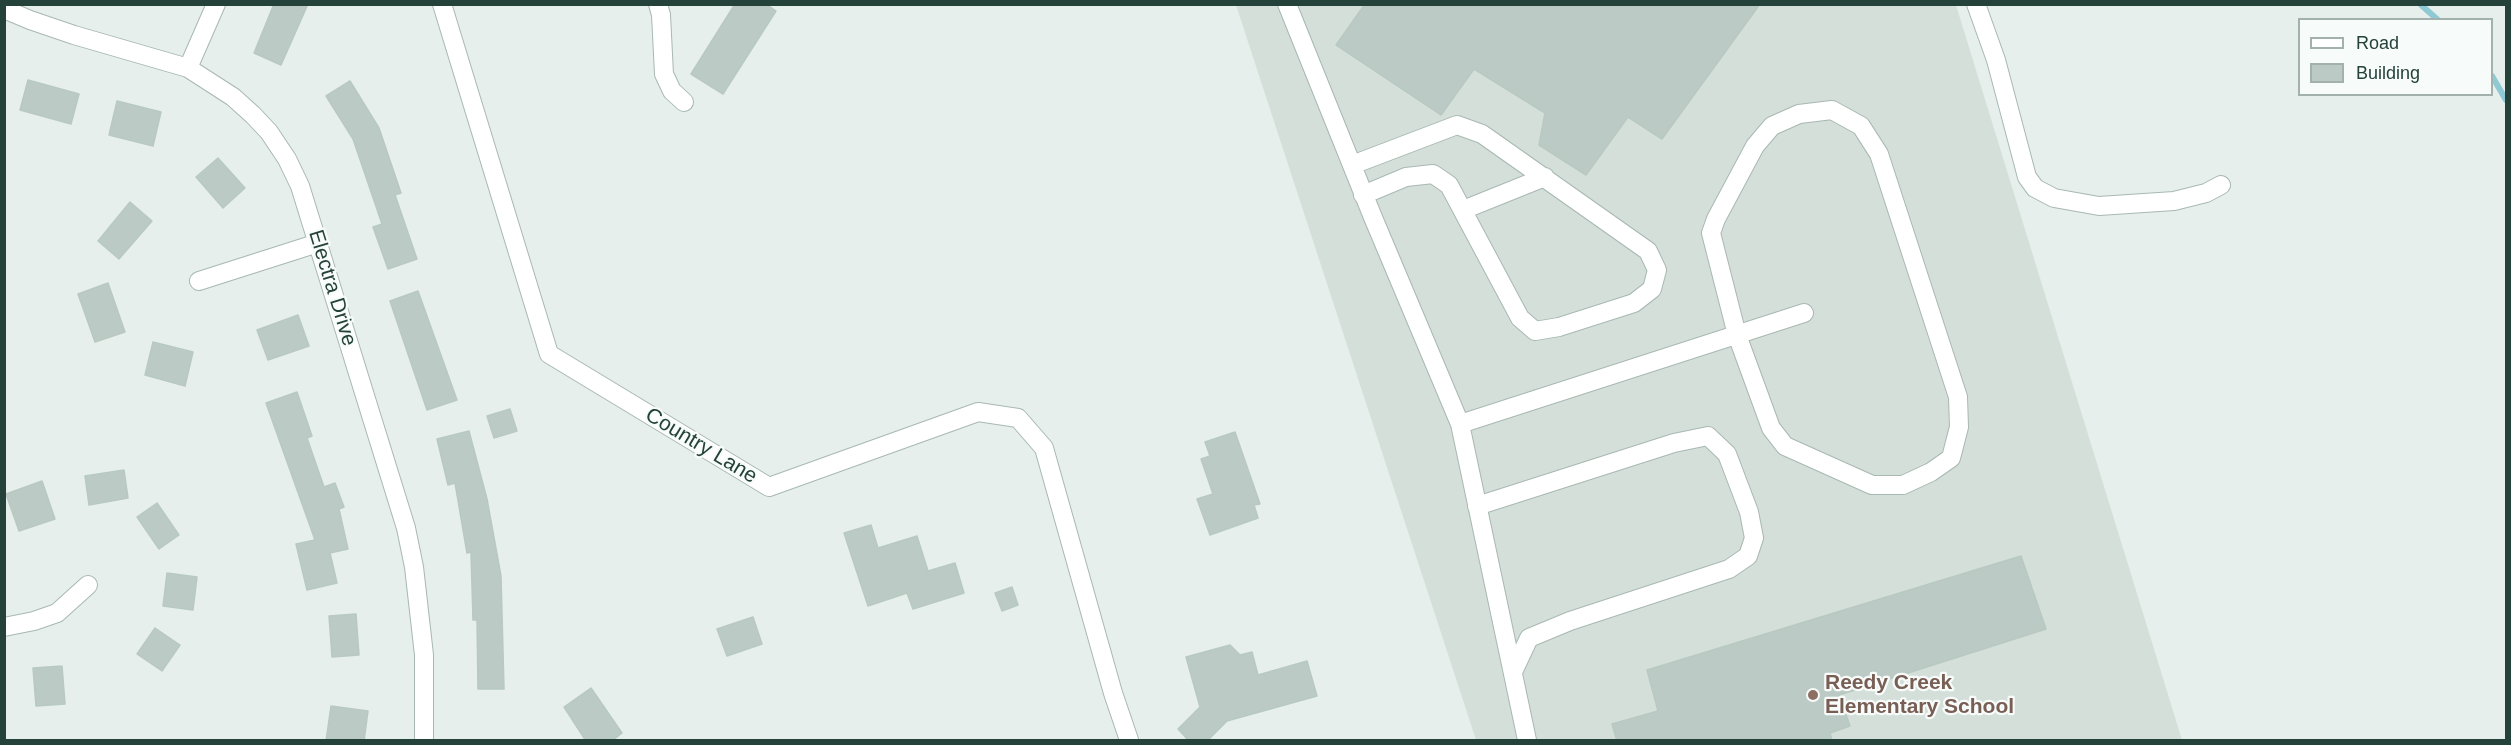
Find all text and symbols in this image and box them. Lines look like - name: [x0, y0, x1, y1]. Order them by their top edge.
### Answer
- legend: [2298, 18, 2493, 96]
- text: Road: [2356, 33, 2399, 53]
- text: Building: [2356, 63, 2420, 83]
- street label: Electra Drive: [302, 227, 362, 349]
- street label: Country Lane: [640, 403, 762, 489]
- place label: Reedy Creek Elementary School: [1825, 670, 2014, 720]
- marker: Reedy Creek Elementary School: [1806, 688, 1820, 702]

